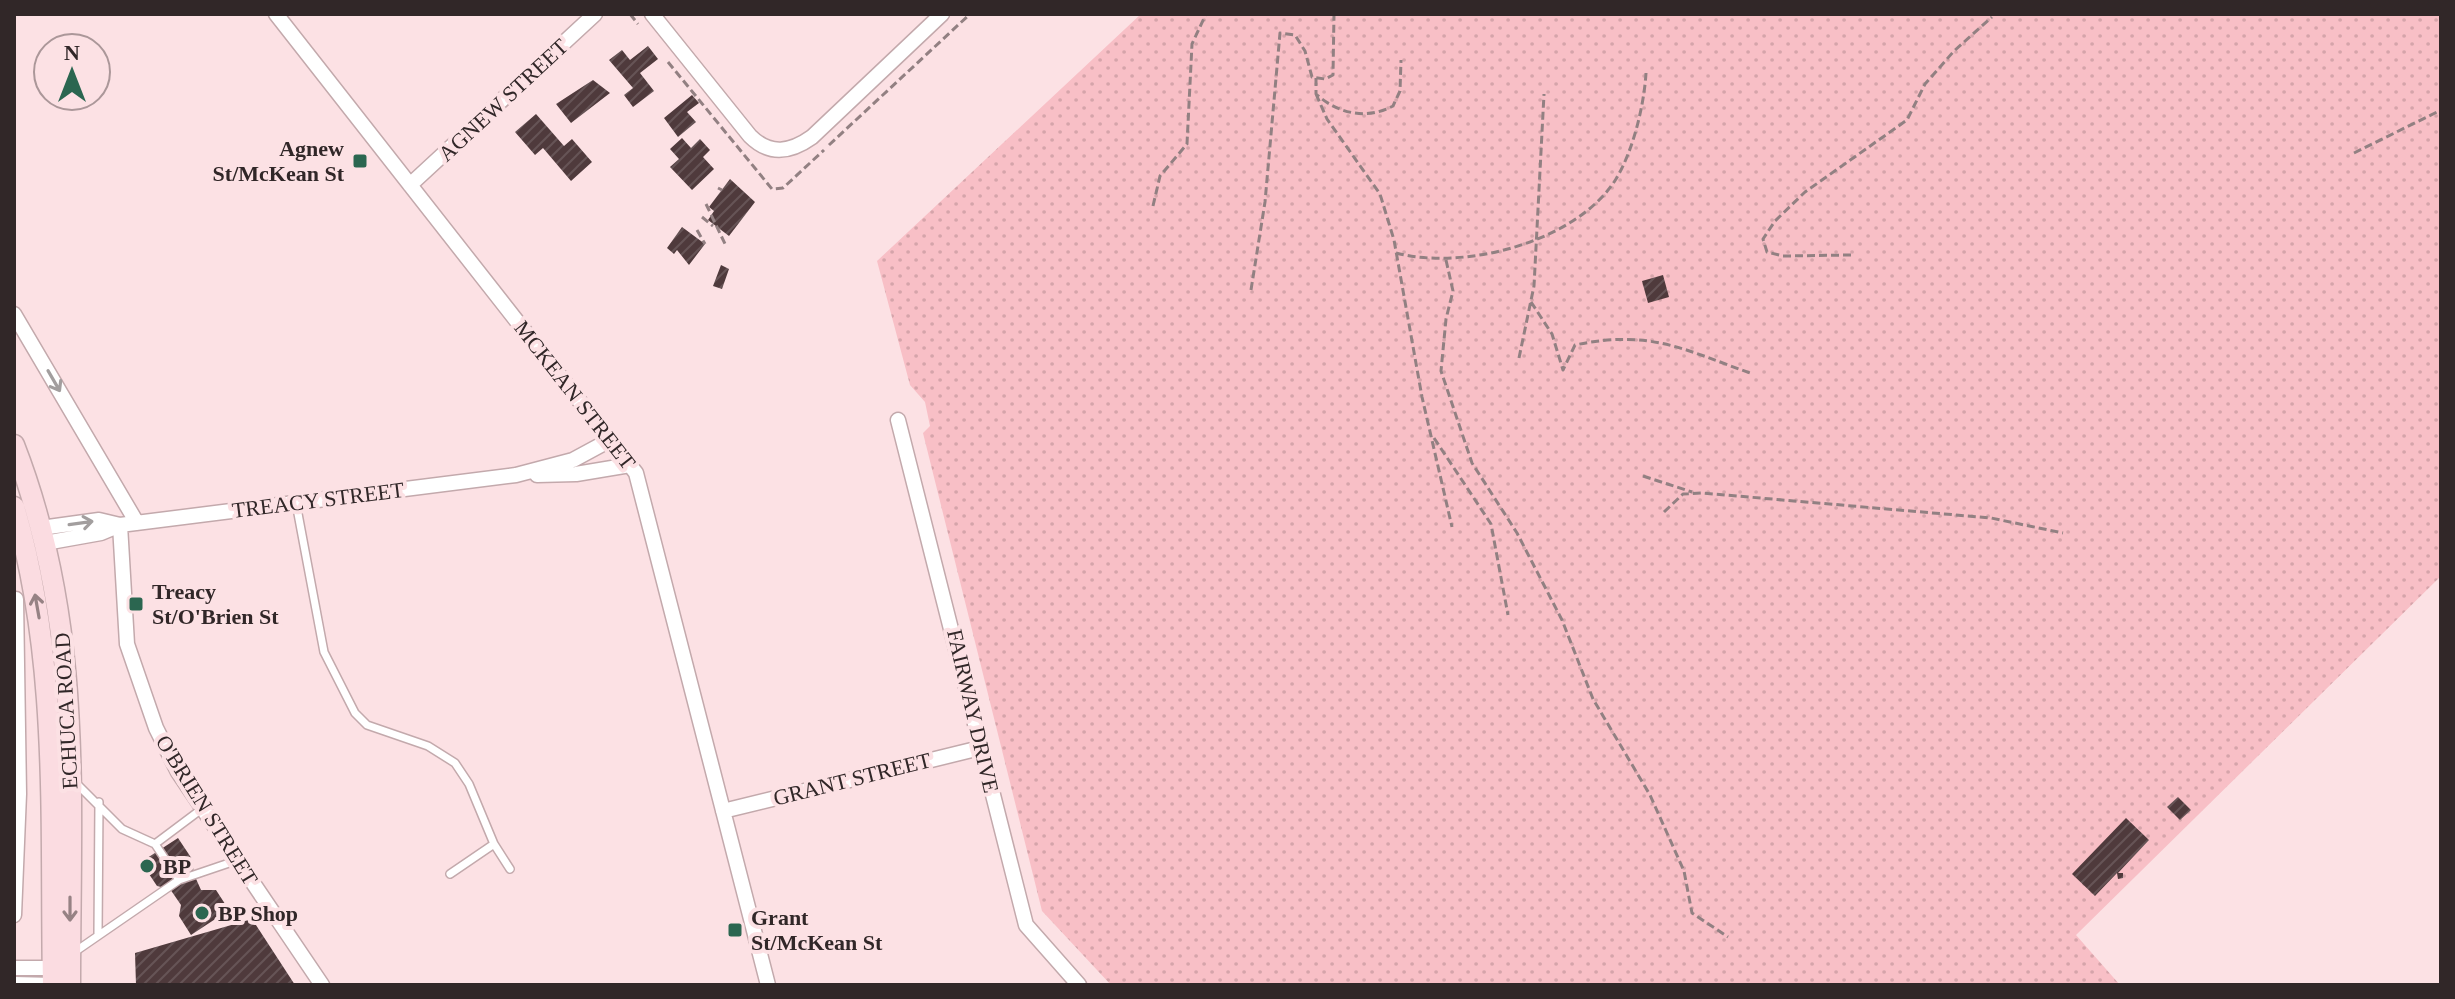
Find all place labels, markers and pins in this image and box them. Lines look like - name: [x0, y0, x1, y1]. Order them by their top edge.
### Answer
- place label: Agnew St/McKean St: [213, 136, 345, 186]
- marker: Agnew St/McKean St: [351, 152, 369, 170]
- place label: Treacy St/O'Brien St: [152, 579, 279, 629]
- marker: Treacy St/O'Brien St: [127, 595, 145, 613]
- place label: BP: [163, 854, 191, 879]
- marker: BP: [138, 857, 156, 875]
- place label: BP Shop: [218, 901, 298, 926]
- marker: BP Shop: [193, 904, 211, 922]
- place label: Grant St/McKean St: [751, 905, 883, 955]
- marker: Grant St/McKean St: [726, 921, 744, 939]

